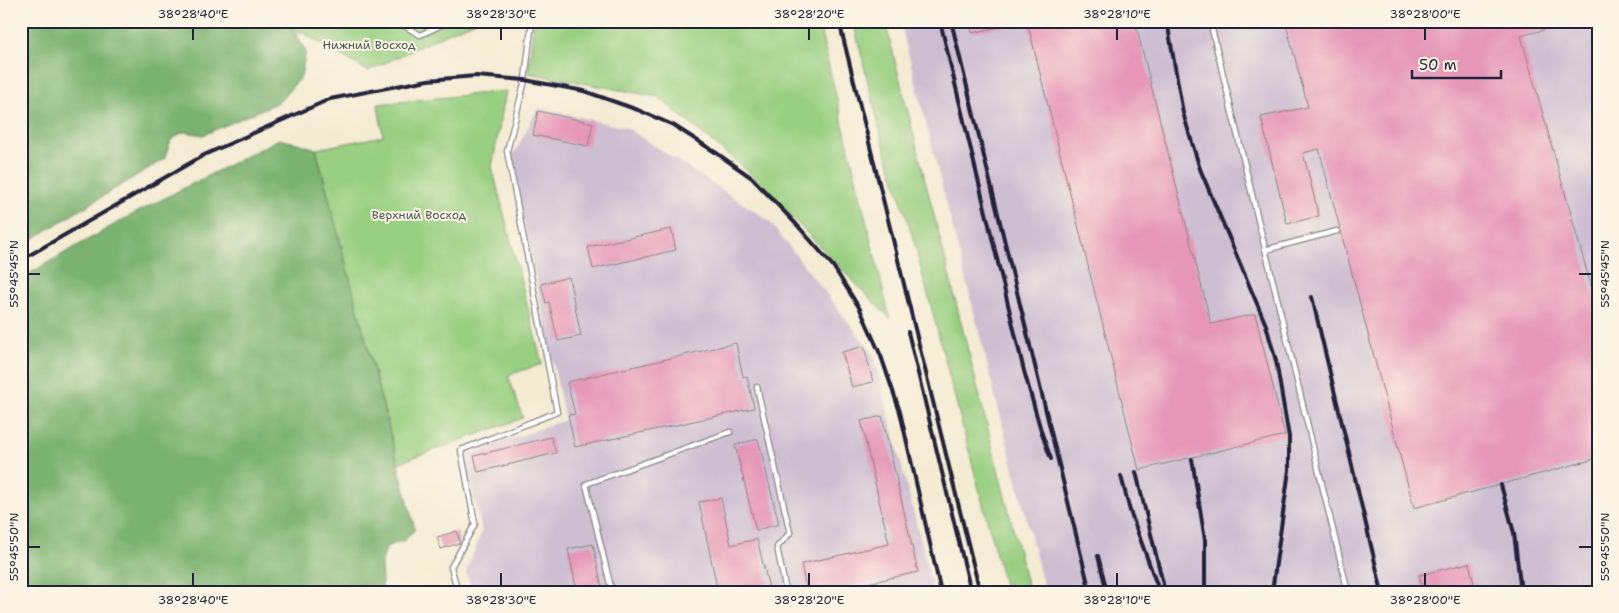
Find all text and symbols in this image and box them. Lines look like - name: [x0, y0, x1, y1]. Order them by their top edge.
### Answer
- text: 38°28'40"E: [158, 6, 228, 22]
- text: 38°28'30"E: [466, 6, 536, 22]
- text: 38°28'20"E: [774, 6, 844, 22]
- text: 38°28'10"E: [1083, 6, 1151, 22]
- text: 38°28'00"E: [1390, 6, 1460, 22]
- park label: Нижний Восход: [322, 37, 416, 53]
- scale bar: [1412, 48, 1500, 80]
- text: 50 m: [1419, 55, 1457, 75]
- park label: Верхний Восход: [372, 207, 467, 223]
- text: 55°45'45"N: [6, 240, 22, 308]
- text: 55°45'45"N: [1597, 240, 1613, 308]
- text: 55°45'50"N: [6, 513, 22, 581]
- text: 55°45'50"N: [1597, 513, 1613, 581]
- text: 38°28'40"E: [158, 592, 228, 608]
- text: 38°28'30"E: [466, 592, 536, 608]
- text: 38°28'20"E: [774, 592, 844, 608]
- text: 38°28'10"E: [1083, 592, 1151, 608]
- text: 38°28'00"E: [1390, 592, 1460, 608]

